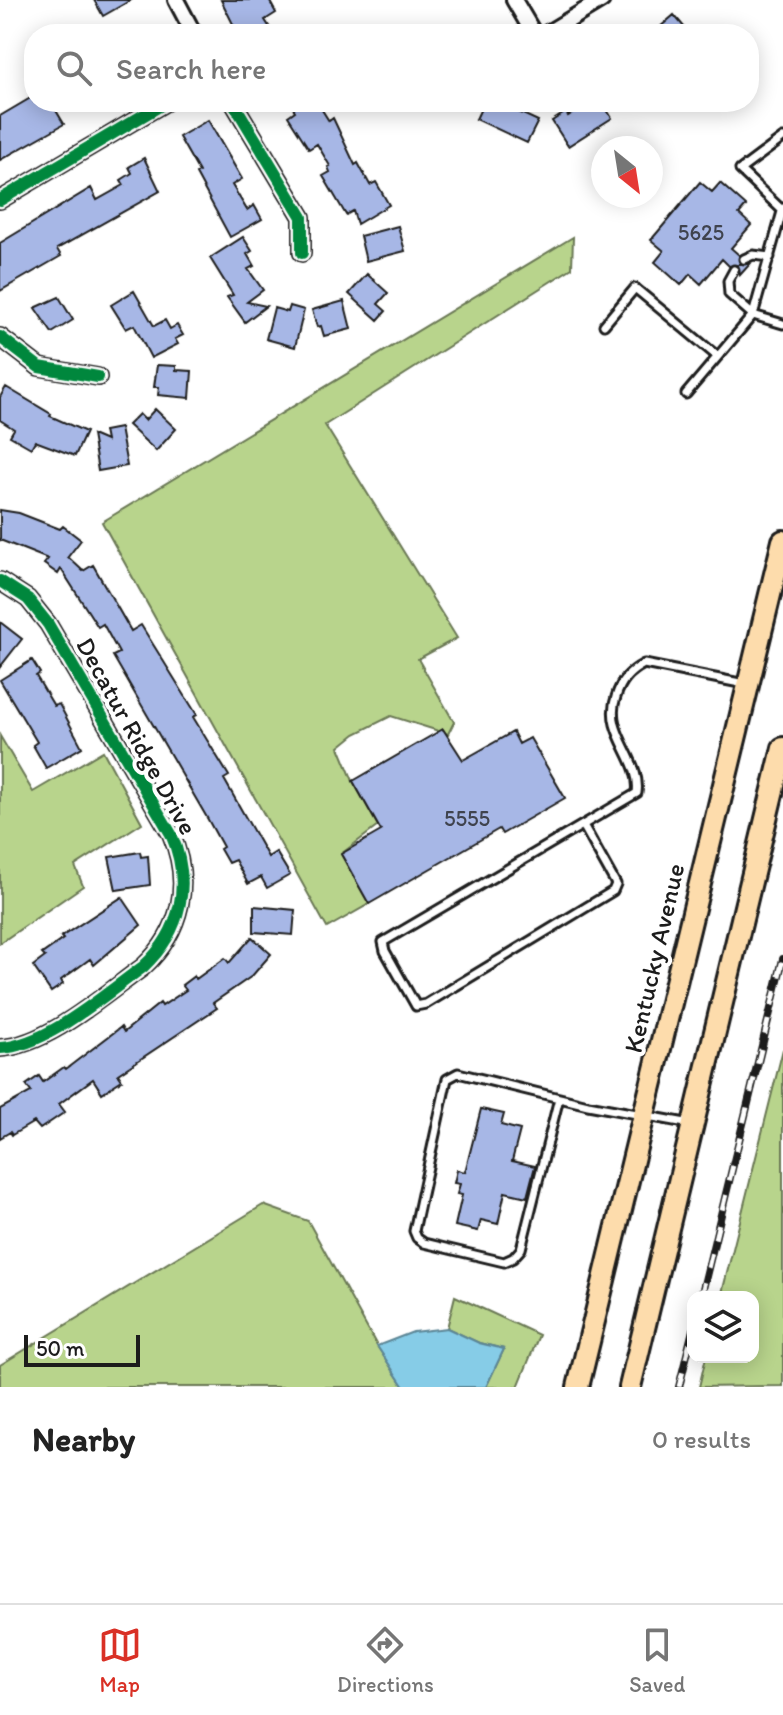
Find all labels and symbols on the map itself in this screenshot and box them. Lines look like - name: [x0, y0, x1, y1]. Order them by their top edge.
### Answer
- north arrow: [591, 136, 663, 208]
- house number: 5625: [678, 219, 724, 246]
- street label: Decatur Ridge Drive: [69, 632, 205, 840]
- house number: 5555: [444, 805, 490, 832]
- street label: Kentucky Avenue: [617, 860, 691, 1056]
- scale bar: [24, 1331, 140, 1367]

